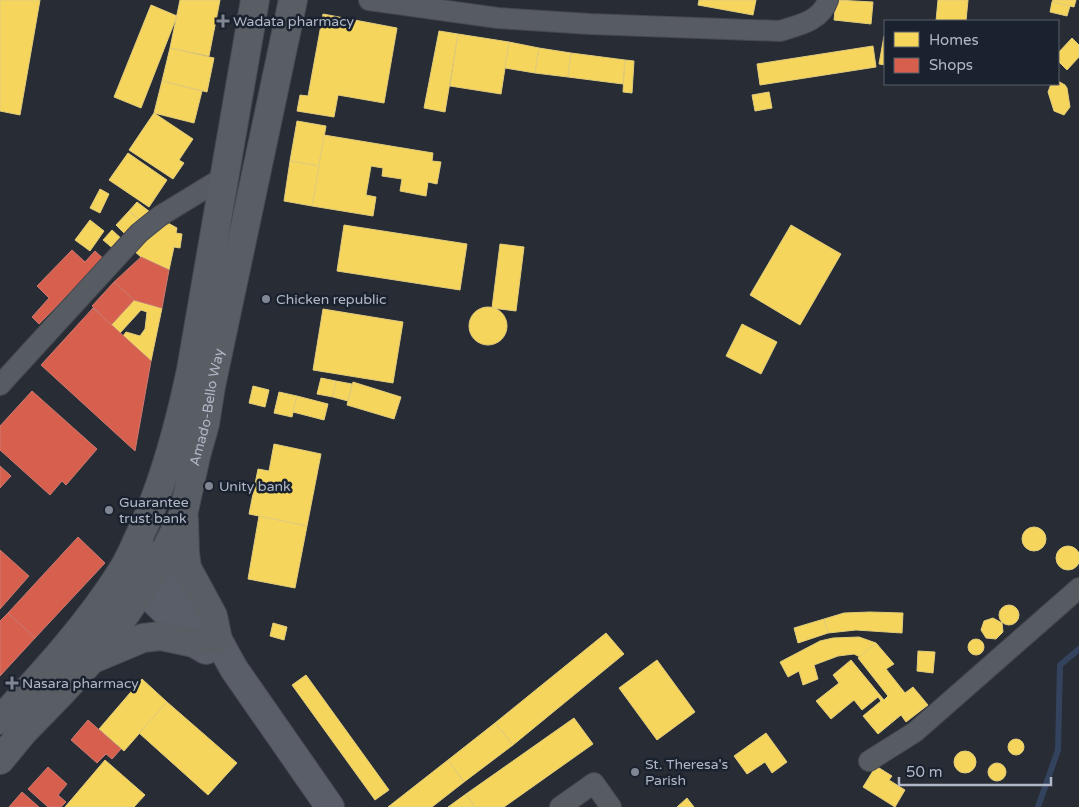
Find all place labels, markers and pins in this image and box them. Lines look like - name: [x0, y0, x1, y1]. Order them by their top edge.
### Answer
- place label: Wadata pharmacy: [233, 13, 355, 30]
- marker: Wadata pharmacy: [217, 15, 229, 27]
- place label: Chicken republic: [276, 291, 387, 308]
- marker: Chicken republic: [260, 293, 272, 305]
- place label: Unity bank: [219, 478, 291, 495]
- marker: Unity bank: [203, 480, 215, 492]
- place label: Guarantee trust bank: [119, 494, 189, 527]
- marker: Guarantee trust bank: [103, 504, 115, 516]
- place label: Nasara pharmacy: [22, 675, 139, 692]
- marker: Nasara pharmacy: [6, 677, 18, 689]
- place label: St. Theresa's Parish: [645, 756, 729, 789]
- marker: St. Theresa's Parish: [629, 766, 641, 778]

